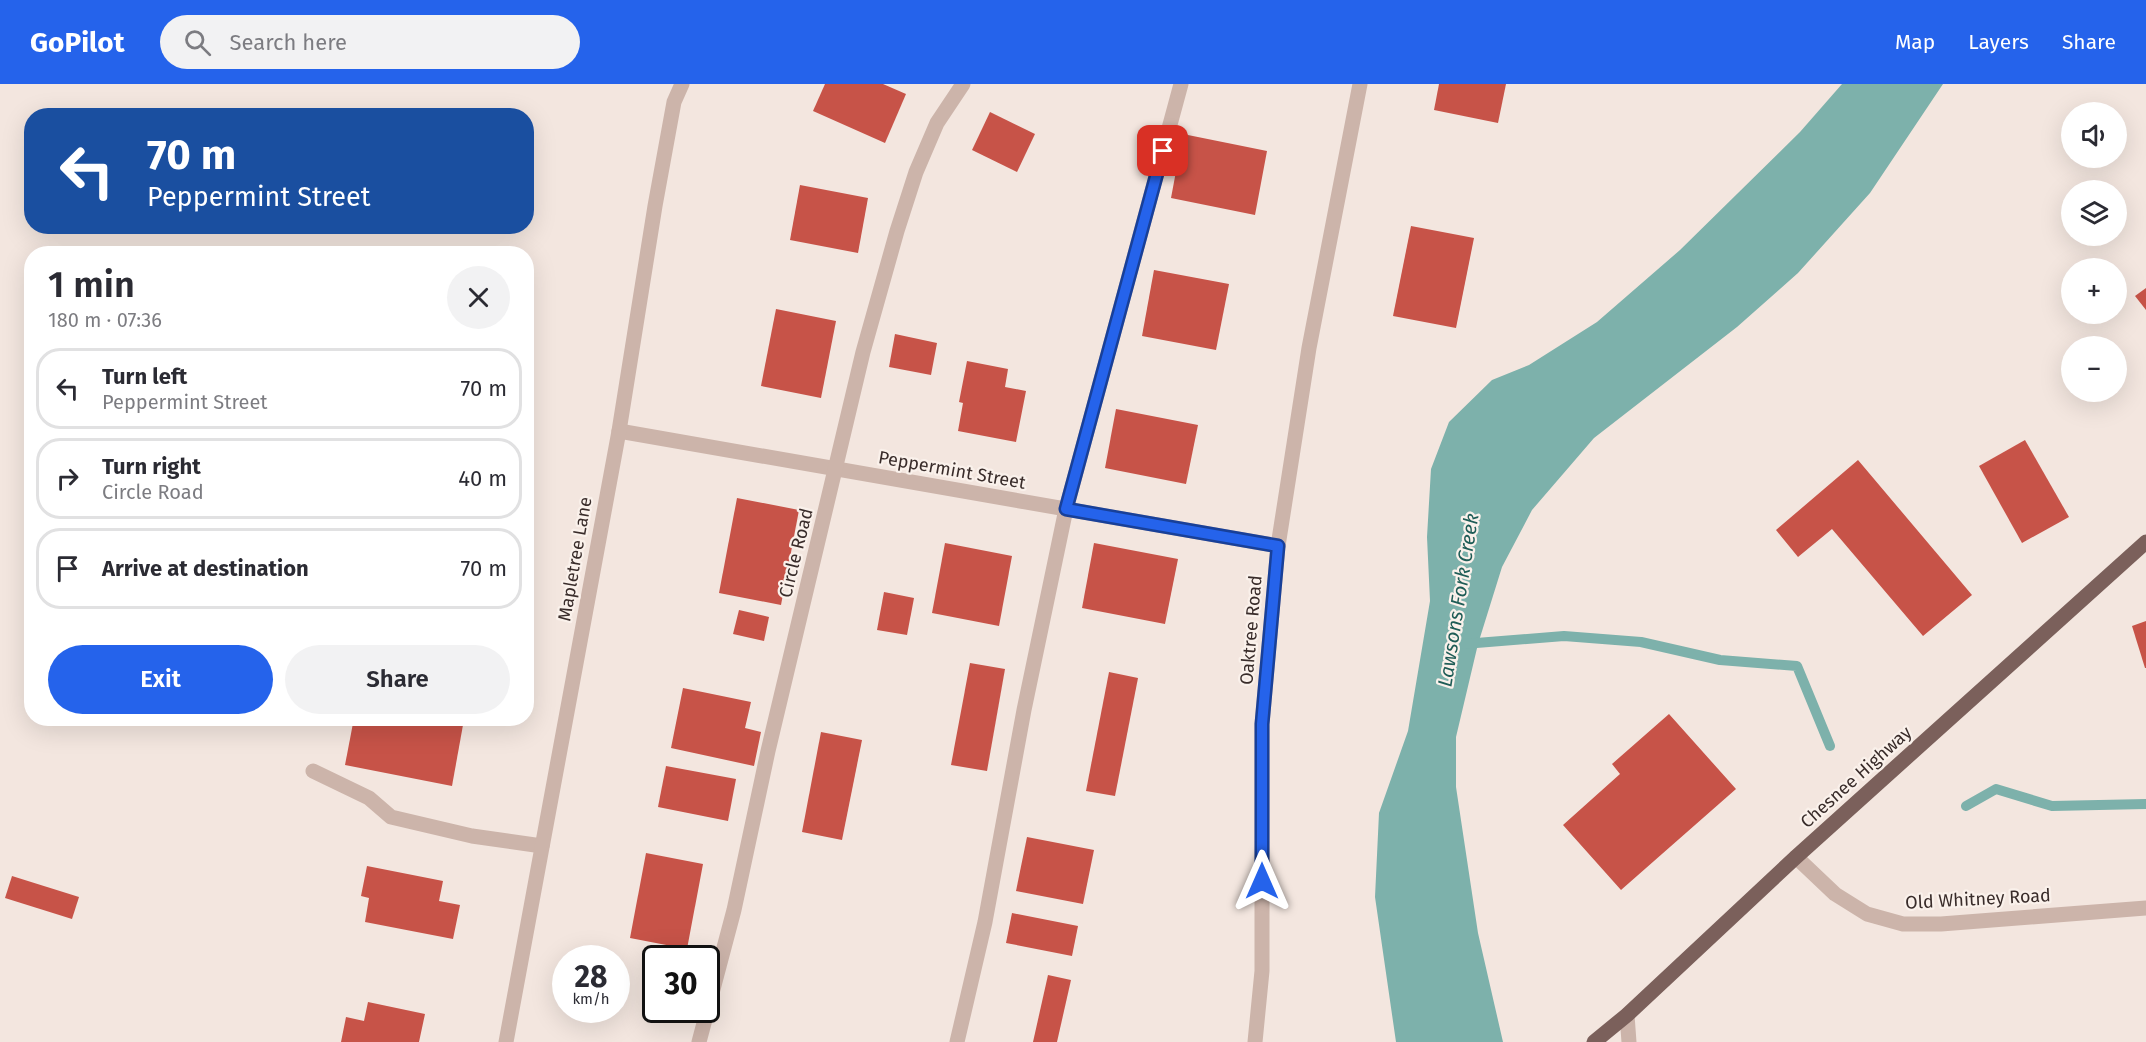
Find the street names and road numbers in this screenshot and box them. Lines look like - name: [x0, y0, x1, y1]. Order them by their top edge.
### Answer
- street label: Peppermint Street: [877, 446, 1028, 494]
- street label: Mapletree Lane: [553, 495, 597, 623]
- street label: Circle Road: [774, 506, 818, 600]
- street label: Oaktree Road: [1235, 574, 1267, 686]
- street label: Chesnee Highway: [1796, 721, 1916, 833]
- street label: Old Whitney Road: [1905, 884, 2051, 914]

